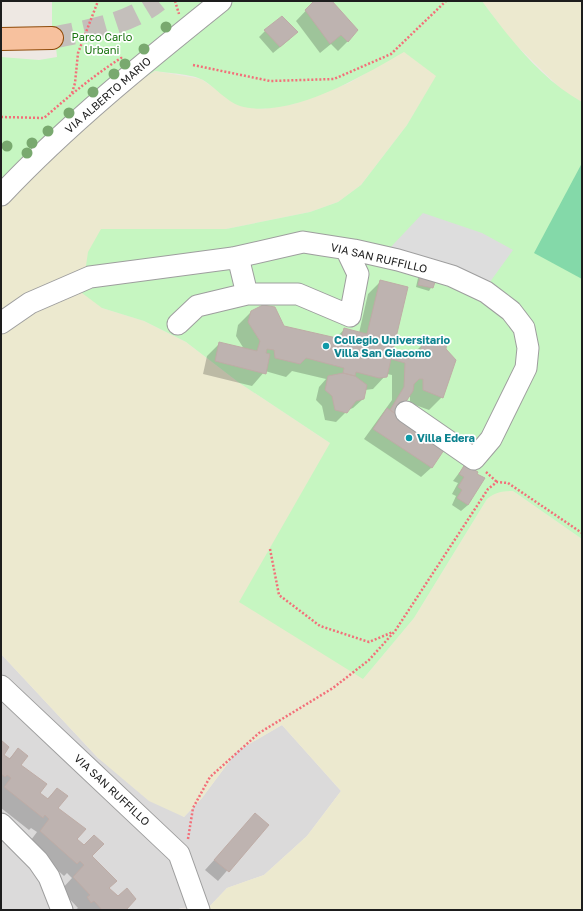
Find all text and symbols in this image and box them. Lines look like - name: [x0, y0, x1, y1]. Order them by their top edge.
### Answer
- park label: Parco Carlo Urbani: [72, 30, 133, 56]
- street label: VIA ALBERTO MARIO: [62, 54, 153, 135]
- street label: VIA SAN RUFFILLO: [330, 240, 429, 275]
- place label: Collegio Universitario Villa San Giacomo: [334, 333, 450, 359]
- marker: Collegio Universitario Villa San Giacomo: [321, 341, 331, 351]
- place label: Villa Edera: [417, 431, 475, 444]
- marker: Villa Edera: [404, 433, 414, 443]
- street label: VIA SAN RUFFILLO: [72, 751, 153, 828]

